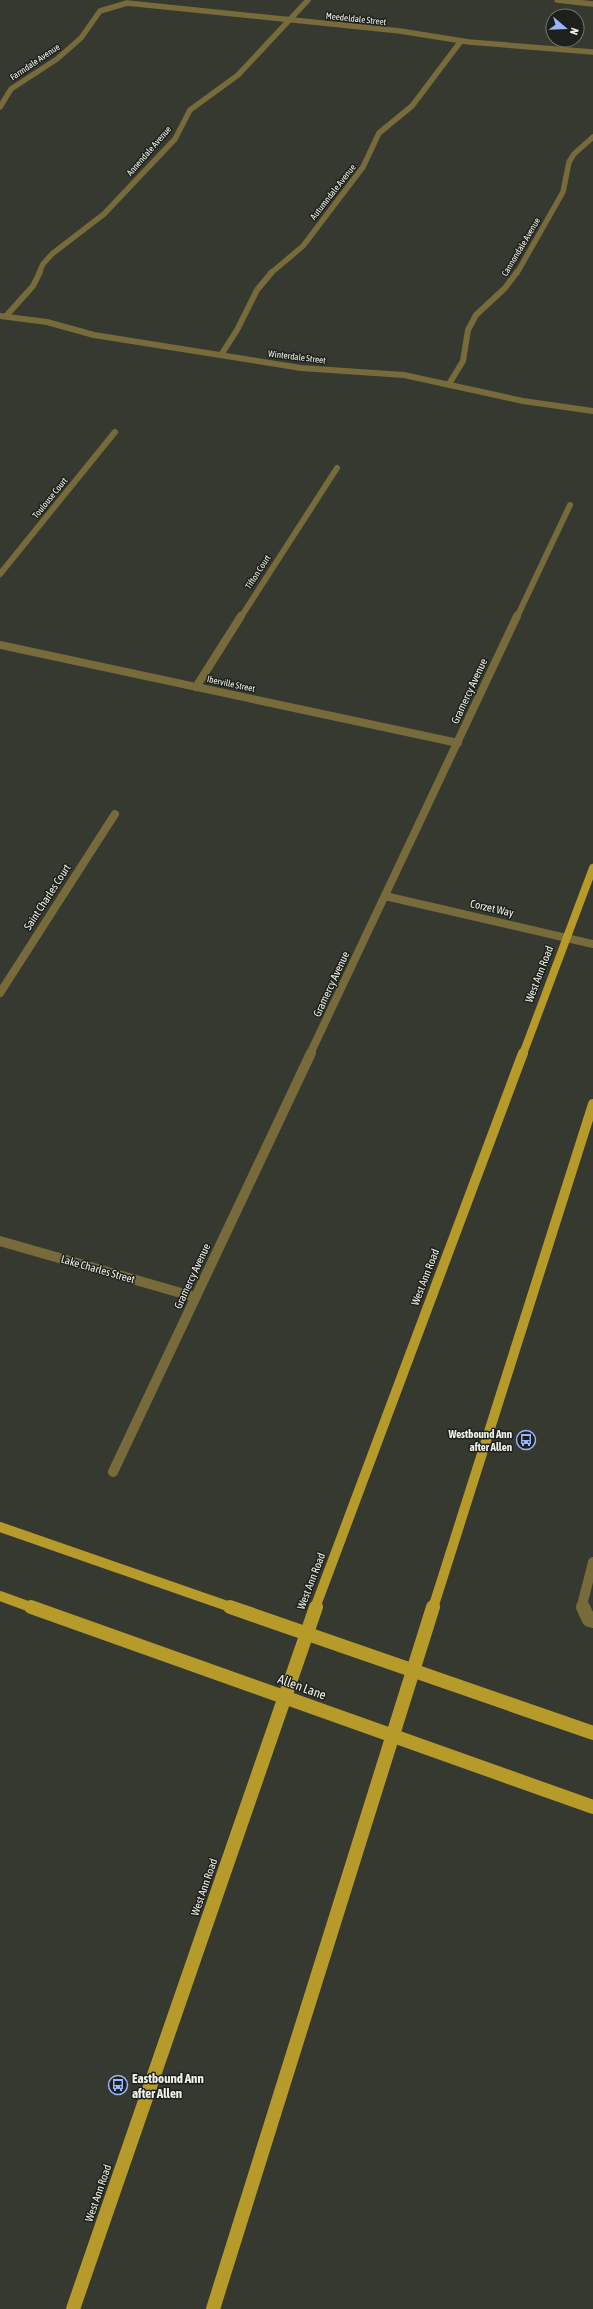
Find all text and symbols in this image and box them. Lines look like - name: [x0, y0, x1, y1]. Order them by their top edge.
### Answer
- north arrow: [545, 8, 585, 48]
- street label: Meedeldale Street: [325, 11, 387, 27]
- text: N: [568, 26, 581, 36]
- street label: Farmdale Avenue: [8, 42, 62, 82]
- street label: Annendale Avenue: [125, 124, 173, 178]
- street label: Autumndale Avenue: [308, 162, 358, 222]
- street label: Cannondale Avenue: [500, 216, 542, 278]
- street label: Winterdale Street: [268, 349, 327, 366]
- street label: Toulouse Court: [31, 475, 70, 520]
- street label: Tifton Court: [243, 553, 273, 591]
- street label: Gramercy Avenue: [449, 656, 489, 726]
- street label: Iberville Street: [206, 674, 256, 694]
- street label: Saint Charles Court: [21, 862, 73, 932]
- street label: Corzet Way: [469, 897, 515, 919]
- street label: West Ann Road: [523, 944, 555, 1004]
- street label: Gramercy Avenue: [311, 949, 351, 1019]
- street label: Gramercy Avenue: [172, 1241, 212, 1311]
- street label: West Ann Road: [409, 1247, 441, 1307]
- street label: Lake Charles Street: [60, 1253, 136, 1285]
- place label: Westbound Ann after Allen: [447, 1428, 512, 1453]
- bus stop icon: Westbound Ann after Allen: [515, 1429, 537, 1451]
- street label: West Ann Road: [295, 1551, 327, 1611]
- street label: Allen Lane: [276, 1671, 328, 1703]
- street label: West Ann Road: [189, 1857, 219, 1917]
- place label: Eastbound Ann after Allen: [132, 2071, 204, 2101]
- bus stop icon: Eastbound Ann after Allen: [107, 2074, 129, 2096]
- street label: West Ann Road: [83, 2163, 113, 2223]

